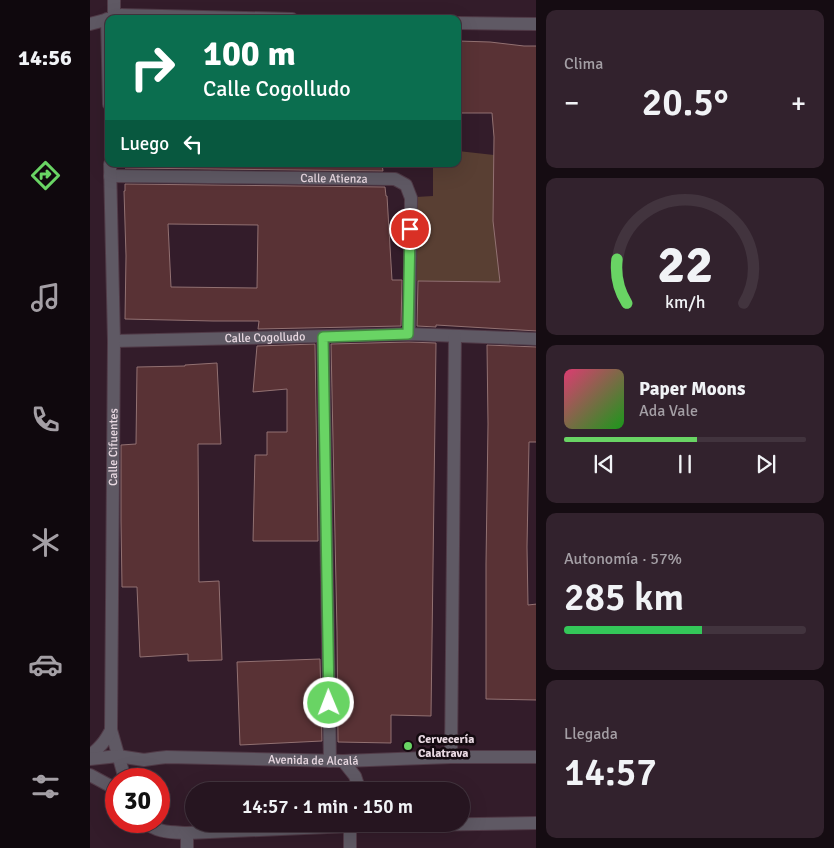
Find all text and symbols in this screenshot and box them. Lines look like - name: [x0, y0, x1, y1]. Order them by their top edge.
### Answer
- text: 100 m: [203, 32, 296, 75]
- icon: right: [120, 35, 185, 100]
- text: 14:56: [18, 44, 72, 71]
- text: Clima: [564, 54, 603, 74]
- text: Calle Cogolludo: [203, 75, 351, 102]
- text: 20.5°: [642, 79, 728, 126]
- text: −: [564, 86, 579, 120]
- text: +: [791, 86, 806, 120]
- icon: left: [179, 130, 207, 158]
- text: Luego: [120, 132, 169, 156]
- icon: directions: [28, 158, 63, 193]
- street label: Calle Atienza: [300, 171, 368, 187]
- pin: [389, 208, 431, 250]
- icon: arrive: [396, 215, 424, 243]
- text: 22: [657, 233, 713, 297]
- icon: music: [28, 280, 63, 315]
- text: km/h: [665, 291, 705, 313]
- street label: Calle Cogolludo: [224, 329, 306, 346]
- text: Paper Moons: [639, 377, 745, 401]
- text: Ada Vale: [639, 401, 698, 421]
- icon: phone: [28, 402, 63, 437]
- street label: Calle Cifuentes: [106, 408, 121, 486]
- icon: previous: [590, 450, 618, 478]
- icon: pause: [671, 450, 699, 478]
- icon: next: [752, 450, 780, 478]
- icon: climate: [28, 525, 63, 560]
- text: Autonomía · 57%: [564, 549, 682, 569]
- text: 285 km: [564, 574, 684, 621]
- icon: car: [28, 647, 63, 682]
- position arrow: [302, 676, 354, 728]
- text: Llegada: [564, 724, 618, 744]
- place label: Cervecería Calatrava: [418, 732, 474, 761]
- marker: Cervecería Calatrava: [402, 740, 414, 752]
- text: 14:57: [564, 749, 657, 796]
- street label: Avenida de Alcalá: [268, 752, 359, 769]
- speed limit sign: 30: [105, 768, 170, 833]
- icon: filters: [28, 769, 63, 804]
- text: 14:57 · 1 min · 150 m: [242, 795, 413, 819]

